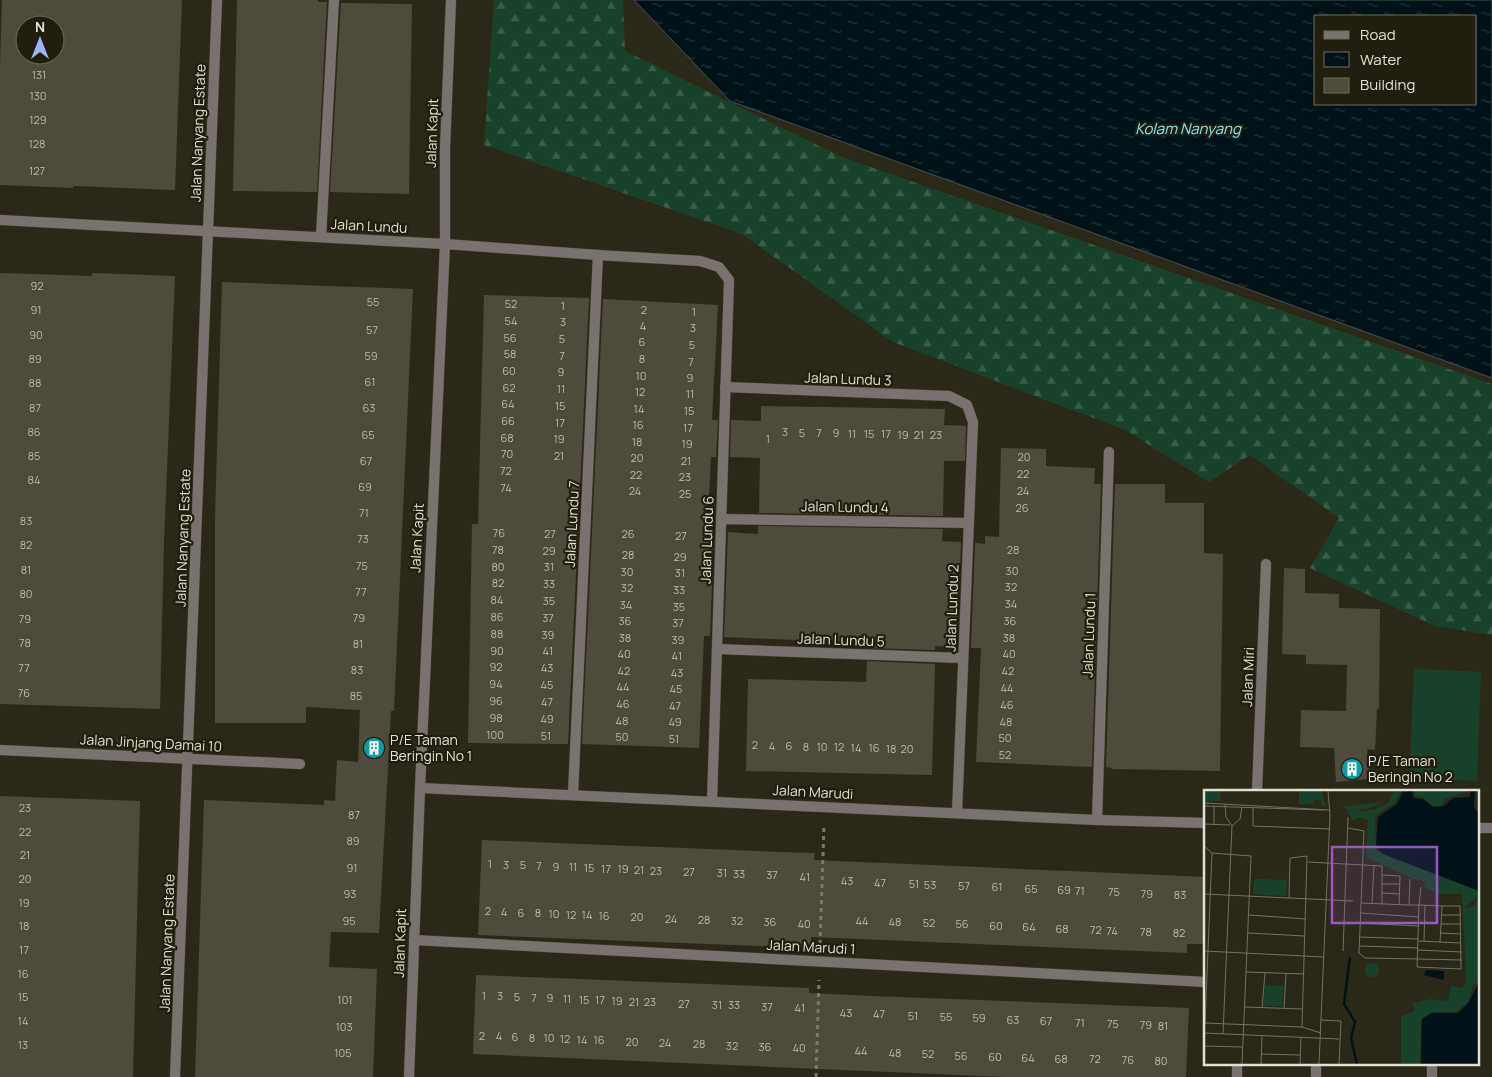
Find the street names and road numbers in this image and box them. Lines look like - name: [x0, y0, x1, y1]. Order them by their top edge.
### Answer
- street label: Jalan Nanyang Estate: [186, 64, 209, 202]
- street label: Jalan Kapit: [421, 97, 442, 168]
- street label: Jalan Lundu: [330, 214, 408, 237]
- street label: Jalan Lundu 3: [804, 367, 892, 390]
- street label: Jalan Nanyang Estate: [171, 469, 194, 607]
- street label: Jalan Lundu 7: [560, 480, 583, 568]
- street label: Jalan Lundu 6: [695, 496, 718, 584]
- street label: Jalan Lundu 4: [801, 496, 889, 517]
- street label: Jalan Kapit: [405, 502, 428, 573]
- street label: Jalan Lundu 2: [940, 564, 963, 652]
- street label: Jalan Lundu 1: [1078, 592, 1099, 678]
- street label: Jalan Lundu 5: [797, 628, 885, 651]
- street label: Jalan Miri: [1237, 647, 1258, 707]
- street label: Jalan Jinjang Damai 10: [80, 729, 222, 756]
- street label: Jalan Marudi: [772, 780, 854, 803]
- street label: Jalan Nanyang Estate: [155, 874, 178, 1012]
- street label: Jalan Kapit: [389, 907, 410, 978]
- street label: Jalan Marudi 1: [766, 935, 856, 958]

